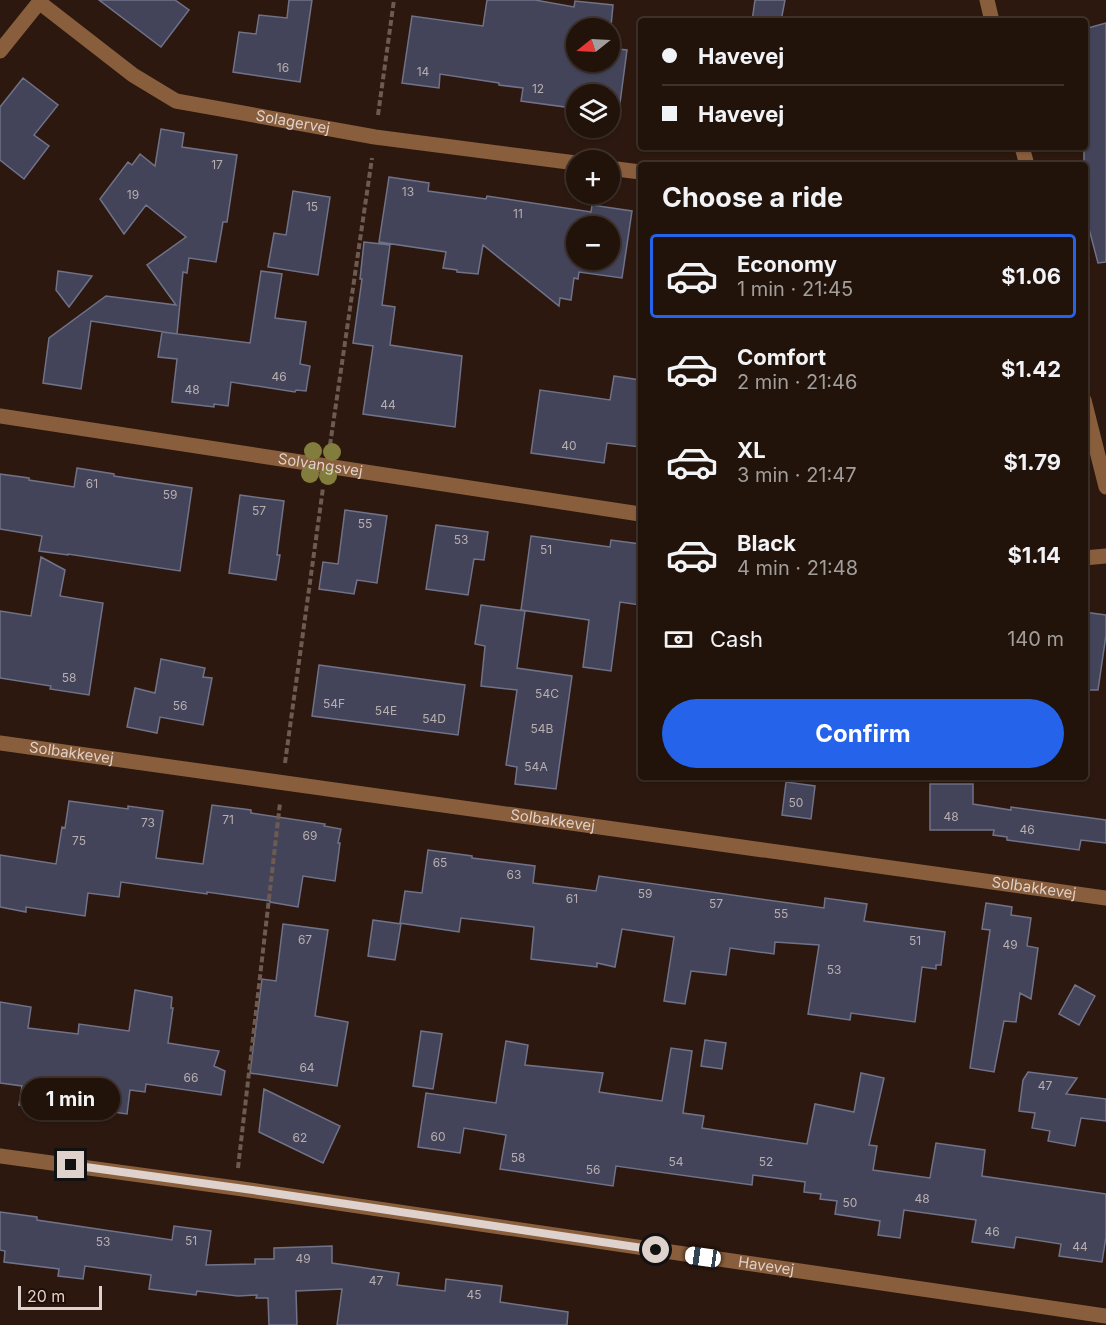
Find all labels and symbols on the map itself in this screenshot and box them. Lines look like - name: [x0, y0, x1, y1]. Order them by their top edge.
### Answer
- north arrow: [566, 18, 620, 72]
- house number: 16: [277, 60, 289, 75]
- house number: 14: [417, 64, 430, 79]
- house number: 12: [532, 81, 544, 96]
- street label: Solagervej: [254, 106, 332, 138]
- house number: 17: [211, 157, 223, 172]
- house number: 13: [402, 184, 414, 199]
- house number: 19: [127, 187, 139, 202]
- house number: 15: [306, 199, 318, 214]
- house number: 11: [513, 206, 523, 221]
- house number: 46: [271, 369, 287, 384]
- house number: 48: [184, 382, 200, 397]
- house number: 44: [380, 397, 396, 412]
- house number: 40: [561, 438, 577, 453]
- street label: Solvangsvej: [277, 449, 364, 480]
- house number: 61: [86, 476, 98, 491]
- house number: 59: [163, 487, 177, 502]
- house number: 57: [252, 503, 266, 518]
- house number: 55: [358, 516, 372, 531]
- house number: 53: [454, 532, 468, 547]
- house number: 51: [540, 542, 552, 557]
- house number: 58: [62, 670, 76, 685]
- house number: 54C: [535, 686, 559, 701]
- house number: 54F: [323, 696, 345, 711]
- house number: 56: [173, 698, 187, 713]
- house number: 54E: [375, 703, 397, 718]
- house number: 54D: [422, 711, 446, 726]
- house number: 54B: [531, 721, 554, 736]
- street label: Solbakkevej: [28, 737, 115, 768]
- house number: 54A: [524, 759, 548, 774]
- house number: 50: [789, 795, 803, 810]
- street label: Solbakkevej: [509, 805, 596, 835]
- house number: 48: [943, 809, 959, 824]
- house number: 71: [222, 812, 234, 827]
- house number: 73: [141, 815, 155, 830]
- house number: 46: [1019, 822, 1035, 837]
- house number: 69: [303, 828, 317, 843]
- house number: 75: [72, 833, 86, 848]
- house number: 65: [433, 855, 447, 870]
- house number: 63: [507, 867, 521, 882]
- street label: Solbakkevej: [990, 872, 1077, 903]
- house number: 59: [638, 886, 652, 901]
- house number: 61: [566, 891, 578, 906]
- house number: 57: [709, 896, 723, 911]
- house number: 55: [774, 906, 788, 921]
- house number: 67: [298, 932, 312, 947]
- house number: 51: [909, 933, 921, 948]
- house number: 49: [1002, 937, 1018, 952]
- house number: 53: [827, 962, 841, 977]
- house number: 64: [299, 1060, 315, 1075]
- house number: 66: [184, 1070, 198, 1085]
- callout: 1 min: [22, 1078, 121, 1120]
- house number: 47: [1038, 1078, 1052, 1093]
- house number: 60: [430, 1129, 446, 1144]
- house number: 62: [293, 1130, 307, 1145]
- house number: 58: [511, 1150, 525, 1165]
- route end: [57, 1151, 84, 1178]
- house number: 54: [668, 1154, 684, 1169]
- house number: 52: [759, 1154, 773, 1169]
- house number: 56: [586, 1162, 600, 1177]
- house number: 48: [914, 1191, 930, 1206]
- house number: 50: [843, 1195, 857, 1210]
- house number: 46: [984, 1224, 1000, 1239]
- house number: 51: [185, 1233, 197, 1248]
- house number: 53: [96, 1234, 110, 1249]
- route start: [642, 1236, 669, 1263]
- house number: 44: [1072, 1239, 1088, 1254]
- car: [684, 1246, 722, 1268]
- house number: 49: [295, 1251, 311, 1266]
- street label: Havevej: [737, 1252, 796, 1279]
- house number: 47: [369, 1273, 383, 1288]
- scale bar: [18, 1283, 102, 1310]
- house number: 45: [466, 1287, 482, 1302]

